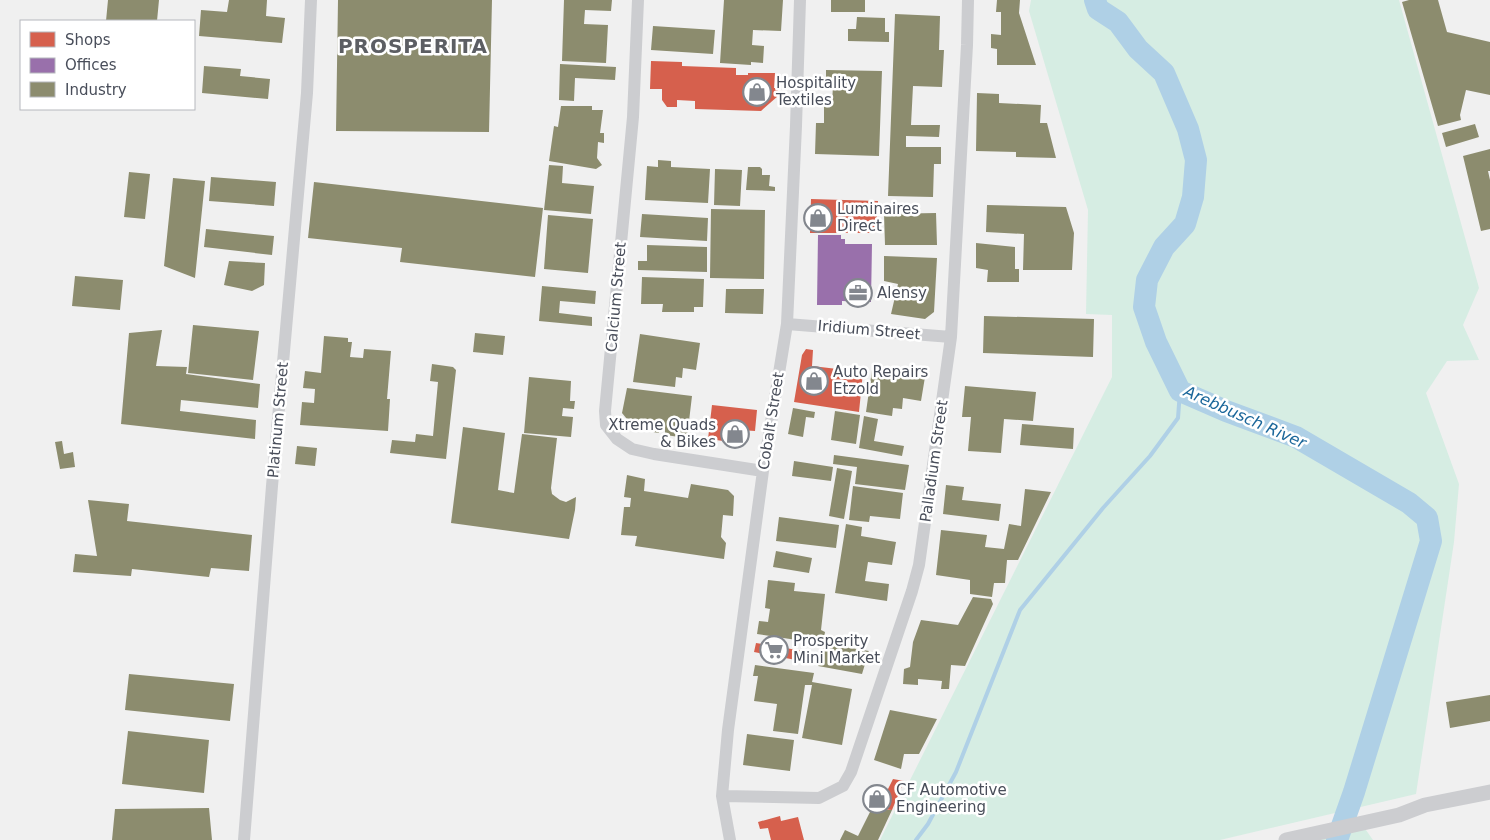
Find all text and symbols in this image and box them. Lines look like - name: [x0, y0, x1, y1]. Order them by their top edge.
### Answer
- legend: [20, 20, 195, 110]
- text: Shops: [65, 31, 111, 49]
- district label: PROSPERITA: [338, 34, 488, 58]
- text: Offices: [65, 56, 117, 74]
- place label: Hospitality Textiles: [775, 74, 856, 109]
- shop icon: Hospitality Textiles: [742, 77, 772, 107]
- text: Industry: [65, 81, 127, 99]
- place label: Luminaires Direct: [837, 200, 919, 235]
- shop icon: Luminaires Direct: [803, 203, 833, 233]
- street label: Calcium Street: [602, 241, 630, 353]
- office icon: Alensy: [843, 278, 873, 308]
- place label: Alensy: [877, 284, 927, 302]
- street label: Iridium Street: [817, 317, 921, 343]
- street label: Platinum Street: [264, 361, 292, 479]
- place label: Auto Repairs Etzold: [833, 363, 929, 398]
- shop icon: Auto Repairs Etzold: [799, 366, 829, 396]
- street label: Cobalt Street: [754, 371, 788, 471]
- water label: Arebbusch River: [1180, 381, 1310, 453]
- street label: Palladium Street: [917, 399, 952, 523]
- place label: Xtreme Quads & Bikes: [608, 416, 716, 451]
- shop icon: Xtreme Quads & Bikes: [720, 419, 750, 449]
- place label: Prosperity Mini Market: [793, 632, 880, 667]
- supermarket icon: Prosperity Mini Market: [759, 635, 789, 665]
- place label: CF Automotive Engineering: [896, 781, 1007, 816]
- shop icon: CF Automotive Engineering: [862, 784, 892, 814]

